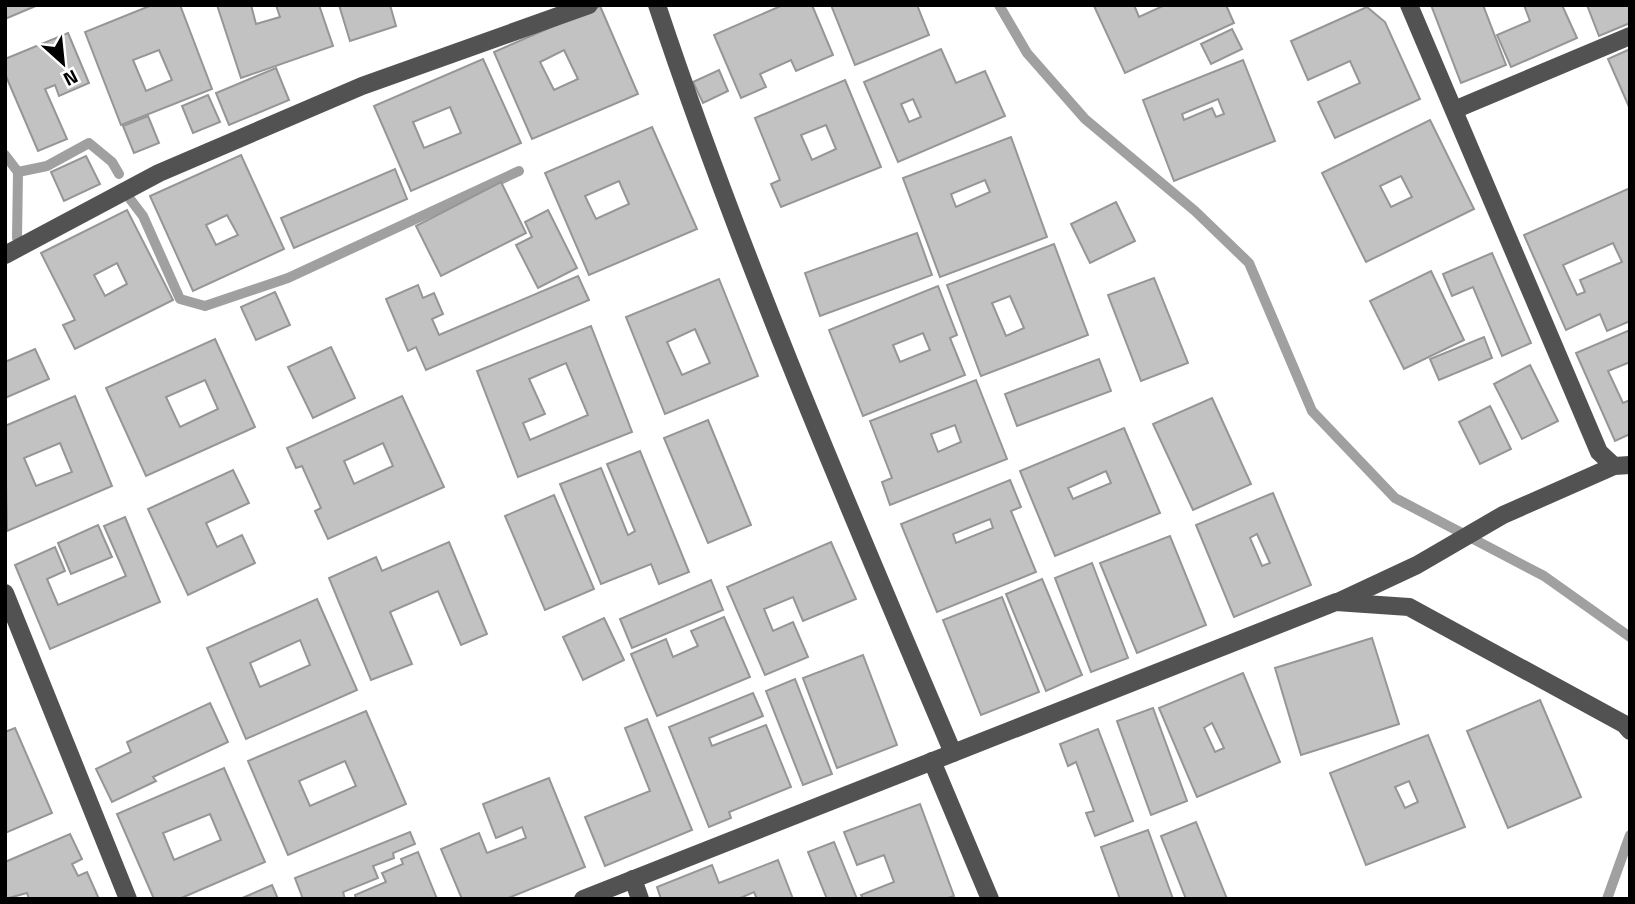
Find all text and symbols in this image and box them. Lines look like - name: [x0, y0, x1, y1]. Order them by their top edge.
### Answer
- north arrow: [28, 28, 98, 98]
- text: N: [58, 63, 83, 95]

